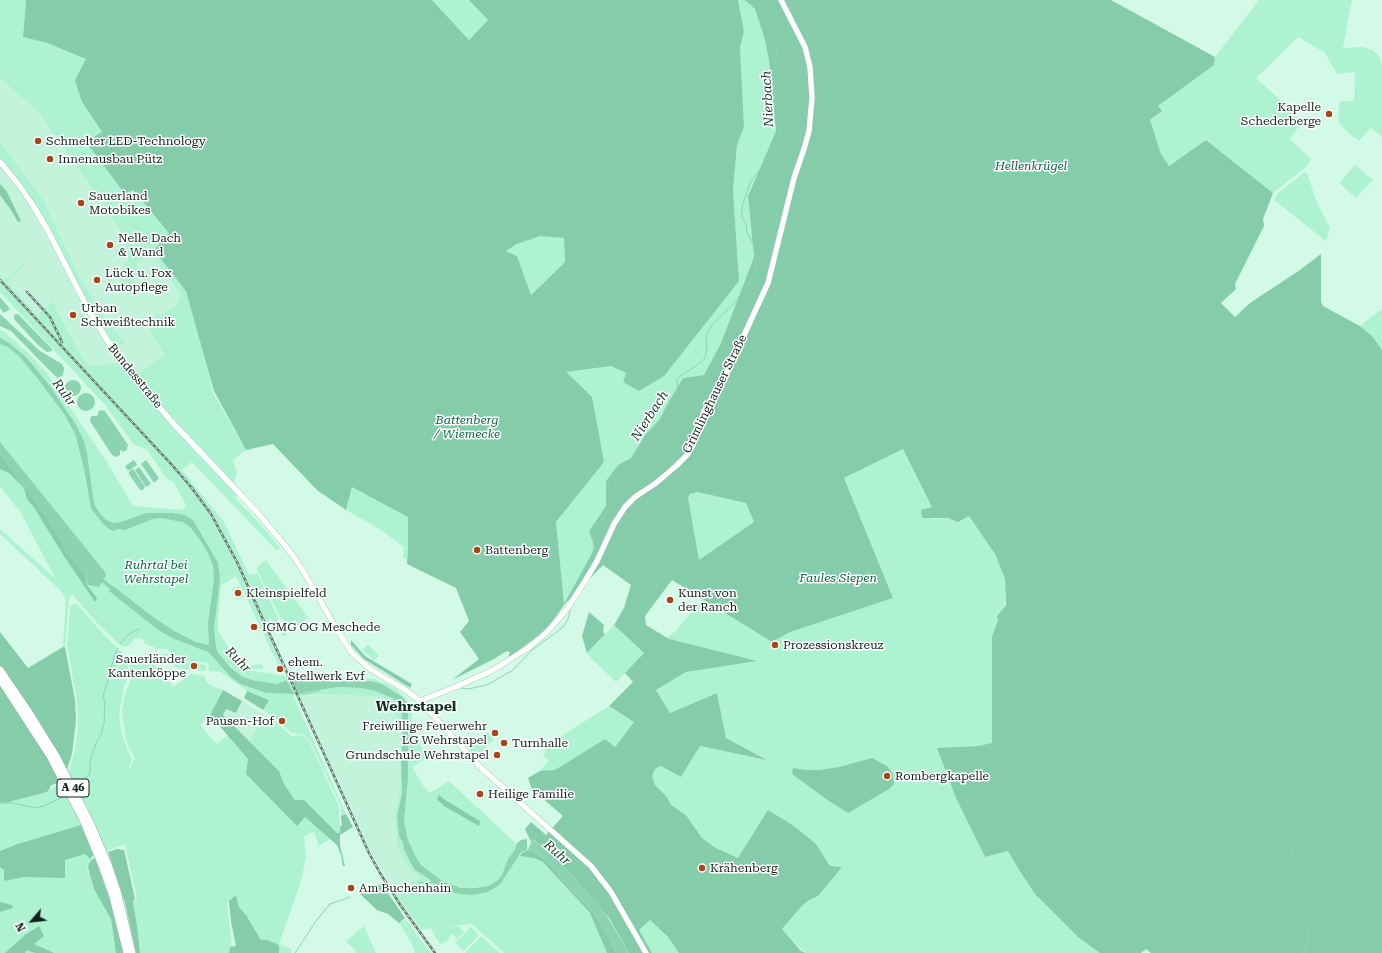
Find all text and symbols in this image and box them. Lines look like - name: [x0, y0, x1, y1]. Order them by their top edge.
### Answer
- water label: Nierbach: [759, 70, 777, 128]
- place label: Kapelle Schederberge: [1241, 100, 1321, 128]
- marker: Kapelle Schederberge: [1324, 109, 1334, 119]
- place label: Schmelter LED-Technology: [46, 134, 206, 148]
- marker: Schmelter LED-Technology: [33, 136, 43, 146]
- place label: Innenausbau Pütz: [58, 152, 162, 166]
- marker: Innenausbau Pütz: [45, 154, 55, 164]
- park label: Hellenkrügel: [995, 159, 1067, 173]
- place label: Sauerland Motobikes: [89, 189, 151, 217]
- marker: Sauerland Motobikes: [76, 198, 86, 208]
- place label: Nelle Dach & Wand: [118, 231, 181, 259]
- marker: Nelle Dach & Wand: [105, 240, 115, 250]
- place label: Lück u. Fox Autopflege: [105, 266, 172, 294]
- marker: Lück u. Fox Autopflege: [92, 275, 102, 285]
- place label: Urban Schweißtechnik: [81, 301, 175, 329]
- marker: Urban Schweißtechnik: [68, 310, 78, 320]
- street label: Grimlinghauser Straße: [680, 332, 750, 456]
- street label: Bundesstraße: [105, 341, 165, 411]
- water label: Ruhr: [49, 376, 79, 410]
- water label: Nierbach: [628, 388, 672, 444]
- park label: Battenberg / Wiemecke: [434, 413, 500, 441]
- place label: Battenberg: [485, 543, 548, 557]
- marker: Battenberg: [472, 545, 482, 555]
- park label: Ruhrtal bei Wehrstapel: [124, 558, 188, 586]
- park label: Faules Siepen: [799, 571, 877, 585]
- place label: Kleinspielfeld: [246, 586, 327, 600]
- place label: Kunst von der Ranch: [678, 586, 737, 614]
- marker: Kleinspielfeld: [233, 588, 243, 598]
- marker: Kunst von der Ranch: [665, 595, 675, 605]
- place label: IGMG OG Meschede: [262, 620, 380, 634]
- marker: IGMG OG Meschede: [249, 622, 259, 632]
- place label: Prozessionskreuz: [783, 638, 883, 652]
- marker: Prozessionskreuz: [770, 640, 780, 650]
- water label: Ruhr: [222, 644, 254, 676]
- place label: Sauerländer Kantenköppe: [108, 652, 186, 680]
- place label: ehem. Stellwerk Evf: [288, 655, 365, 683]
- marker: Sauerländer Kantenköppe: [189, 661, 199, 671]
- marker: ehem. Stellwerk Evf: [275, 664, 285, 674]
- district label: Wehrstapel: [376, 699, 456, 715]
- place label: Pausen-Hof: [206, 714, 274, 728]
- marker: Pausen-Hof: [277, 716, 287, 726]
- place label: Freiwillige Feuerwehr LG Wehrstapel: [362, 719, 487, 747]
- marker: Freiwillige Feuerwehr LG Wehrstapel: [490, 728, 500, 738]
- place label: Turnhalle: [512, 736, 568, 750]
- marker: Turnhalle: [499, 738, 509, 748]
- place label: Grundschule Wehrstapel: [345, 748, 489, 762]
- marker: Grundschule Wehrstapel: [492, 750, 502, 760]
- place label: Rombergkapelle: [895, 769, 989, 783]
- marker: Rombergkapelle: [882, 771, 892, 781]
- road number: A 46: [57, 779, 89, 797]
- place label: Heilige Familie: [488, 787, 574, 801]
- marker: Heilige Familie: [475, 789, 485, 799]
- water label: Ruhr: [541, 837, 573, 869]
- place label: Krähenberg: [710, 861, 778, 875]
- marker: Krähenberg: [697, 863, 707, 873]
- place label: Am Buchenhain: [359, 881, 451, 895]
- marker: Am Buchenhain: [346, 883, 356, 893]
- north arrow: [12, 901, 52, 941]
- text: N: [13, 920, 29, 934]

